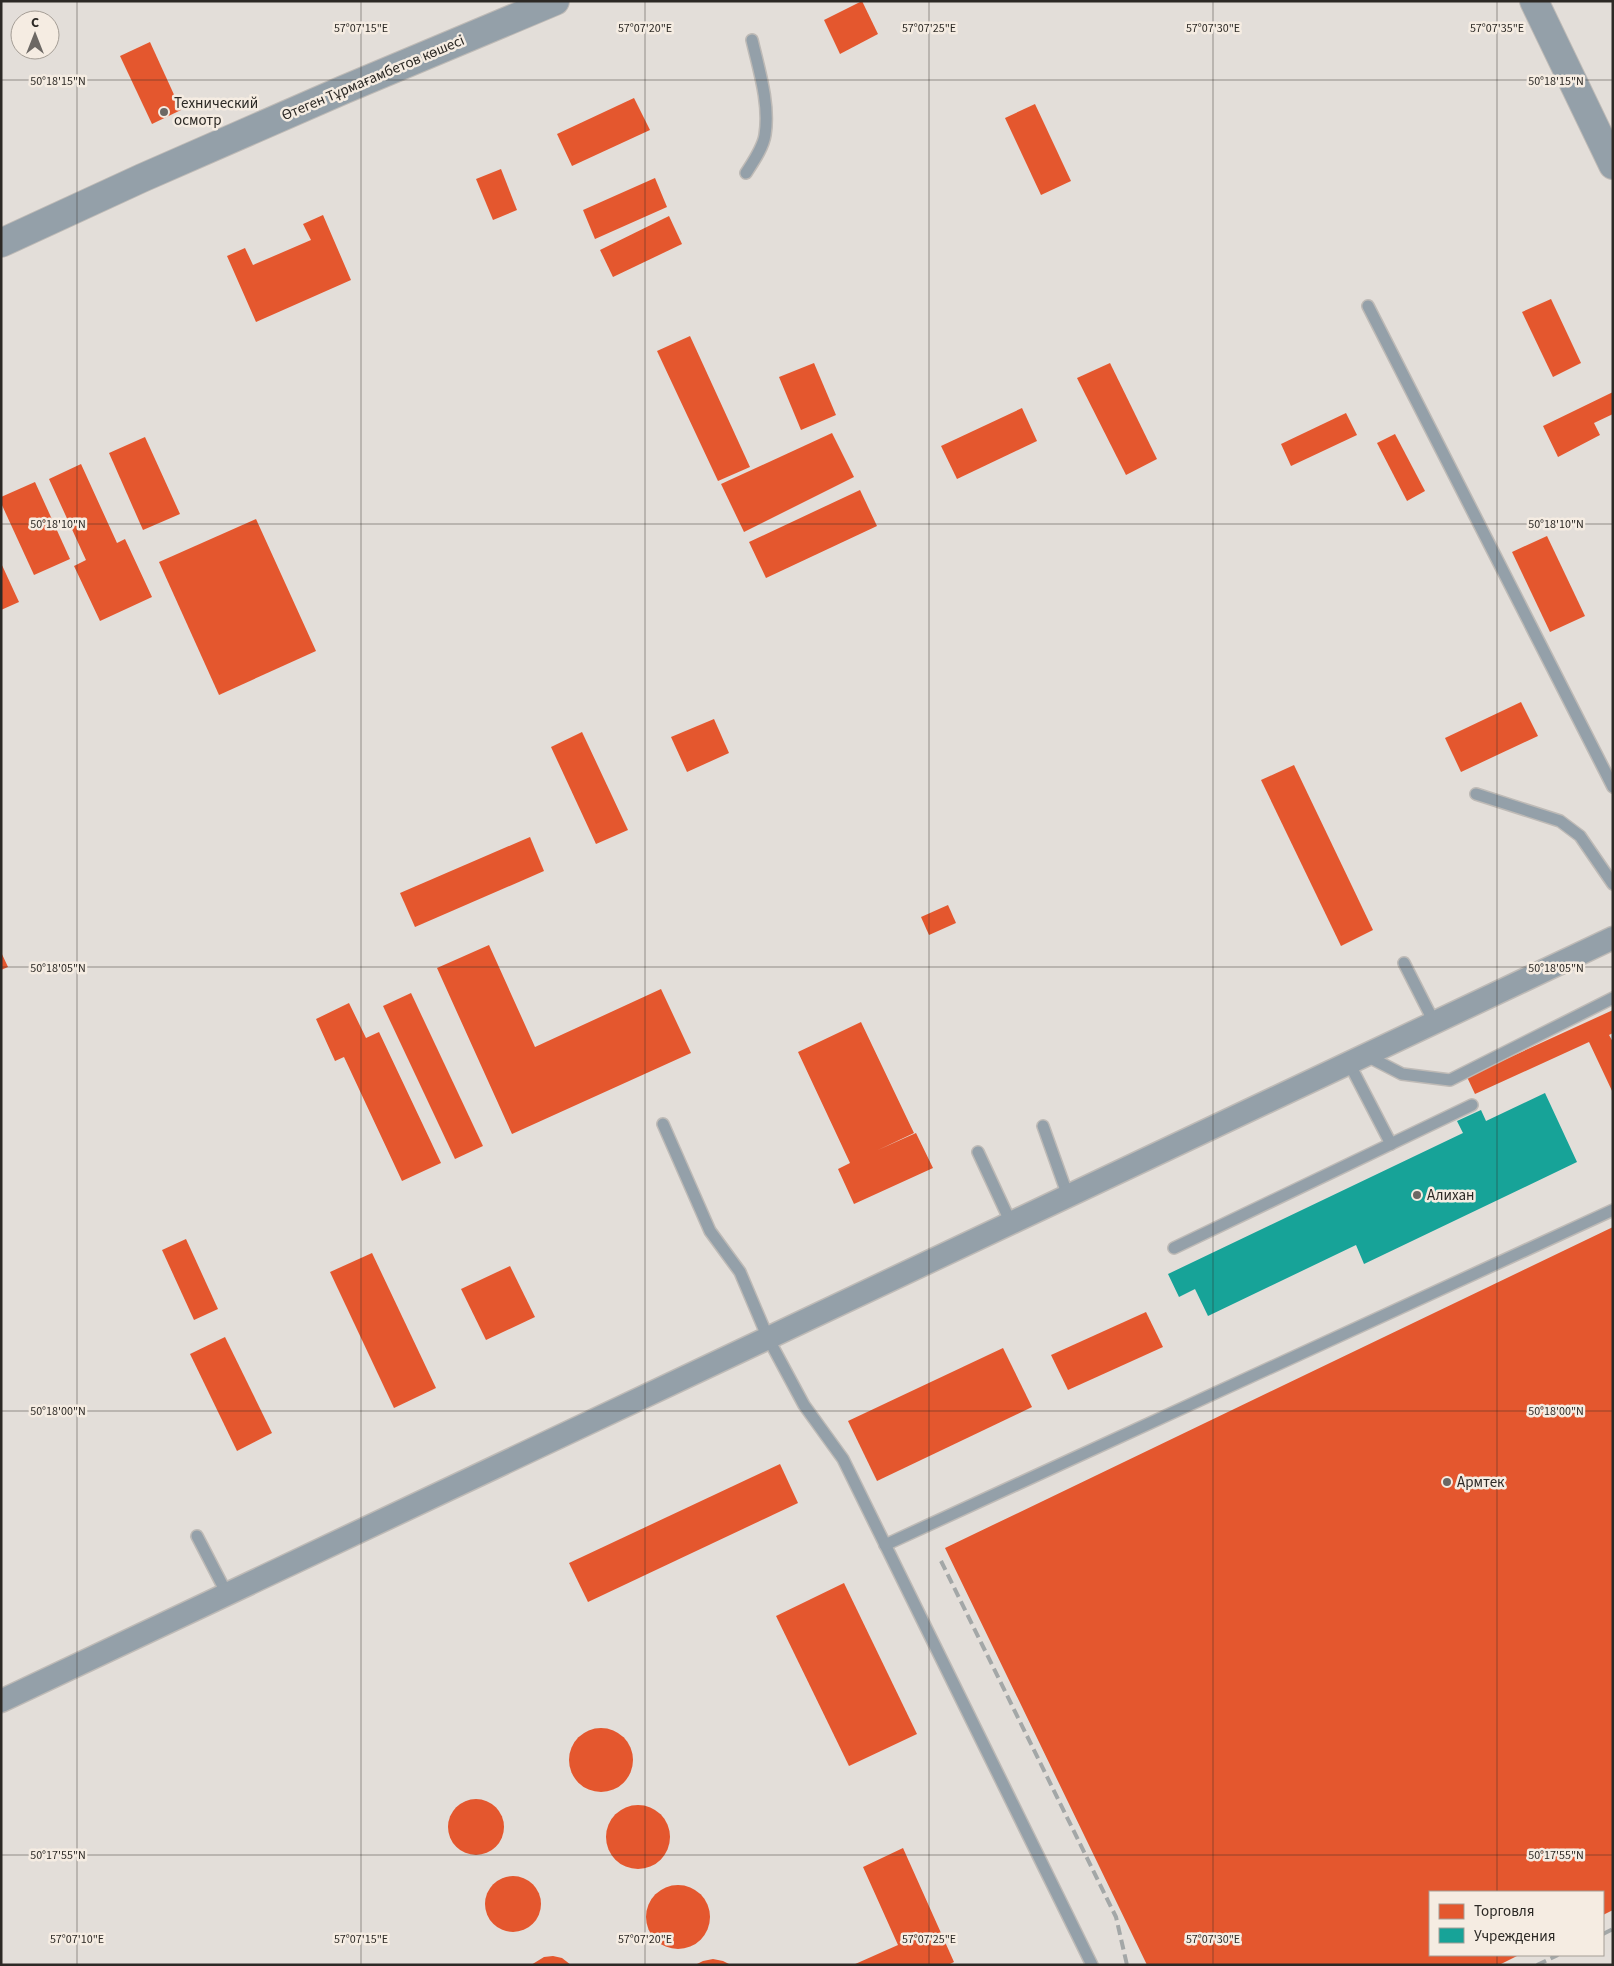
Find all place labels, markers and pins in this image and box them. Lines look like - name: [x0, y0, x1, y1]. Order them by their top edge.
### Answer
- place label: Технический осмотр: [174, 93, 258, 131]
- marker: Технический осмотр: [158, 106, 170, 118]
- place label: Алихан: [1427, 1185, 1474, 1206]
- marker: Алихан: [1411, 1189, 1423, 1201]
- place label: Армтек: [1457, 1472, 1505, 1493]
- marker: Армтек: [1441, 1476, 1453, 1488]

